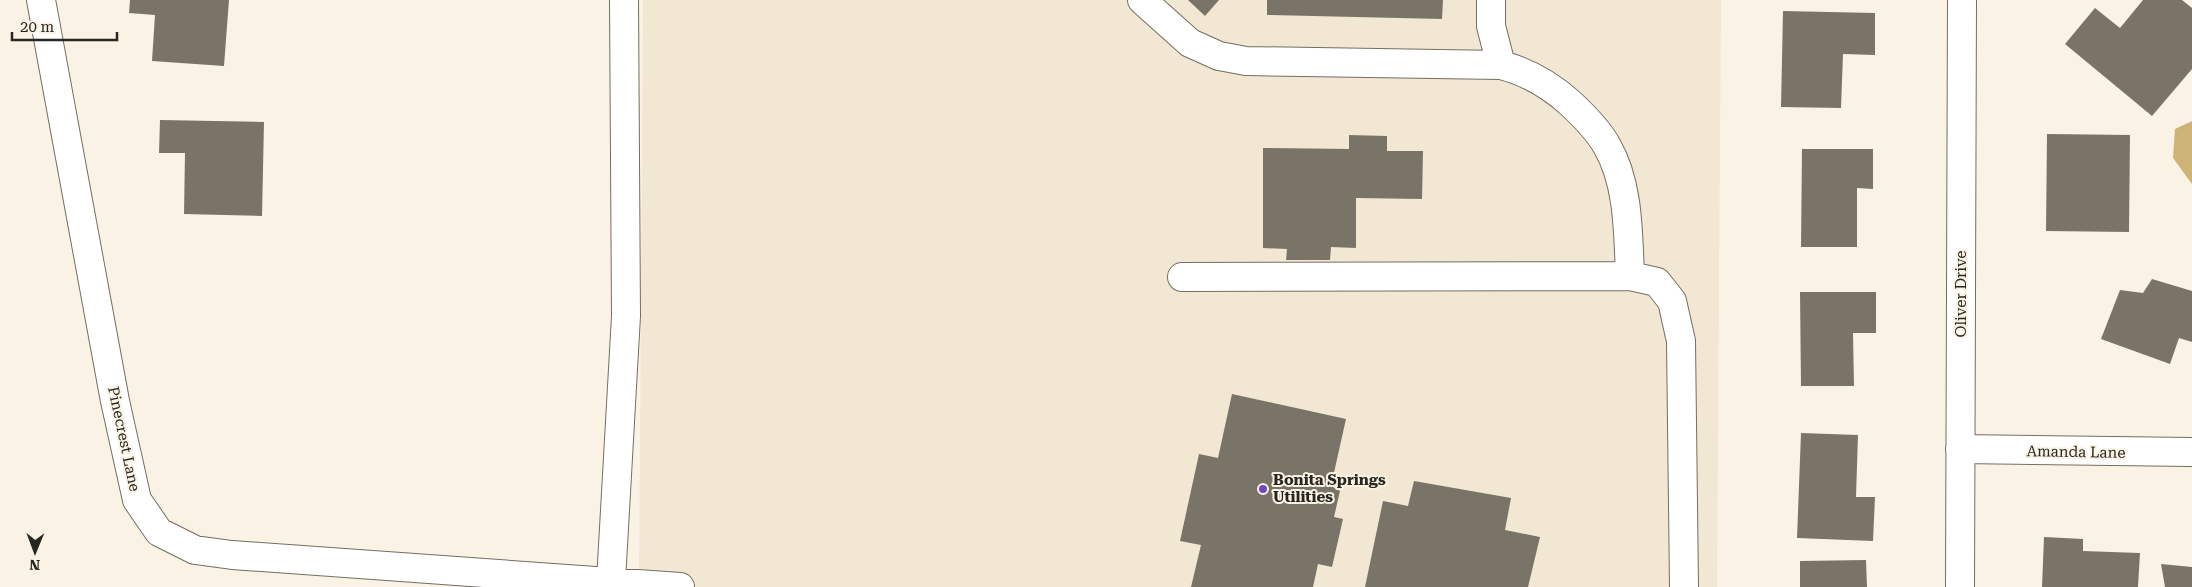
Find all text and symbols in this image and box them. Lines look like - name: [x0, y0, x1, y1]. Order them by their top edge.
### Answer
- scale bar: [12, 10, 118, 42]
- text: 20 m: [20, 18, 55, 36]
- street label: Oliver Drive: [1952, 250, 1970, 338]
- street label: Pinecrest Lane: [104, 385, 144, 493]
- street label: Amanda Lane: [2026, 442, 2126, 462]
- place label: Bonita Springs Utilities: [1273, 471, 1386, 506]
- marker: Bonita Springs Utilities: [1257, 483, 1269, 495]
- north arrow: [10, 527, 60, 577]
- text: N: [29, 557, 40, 573]

